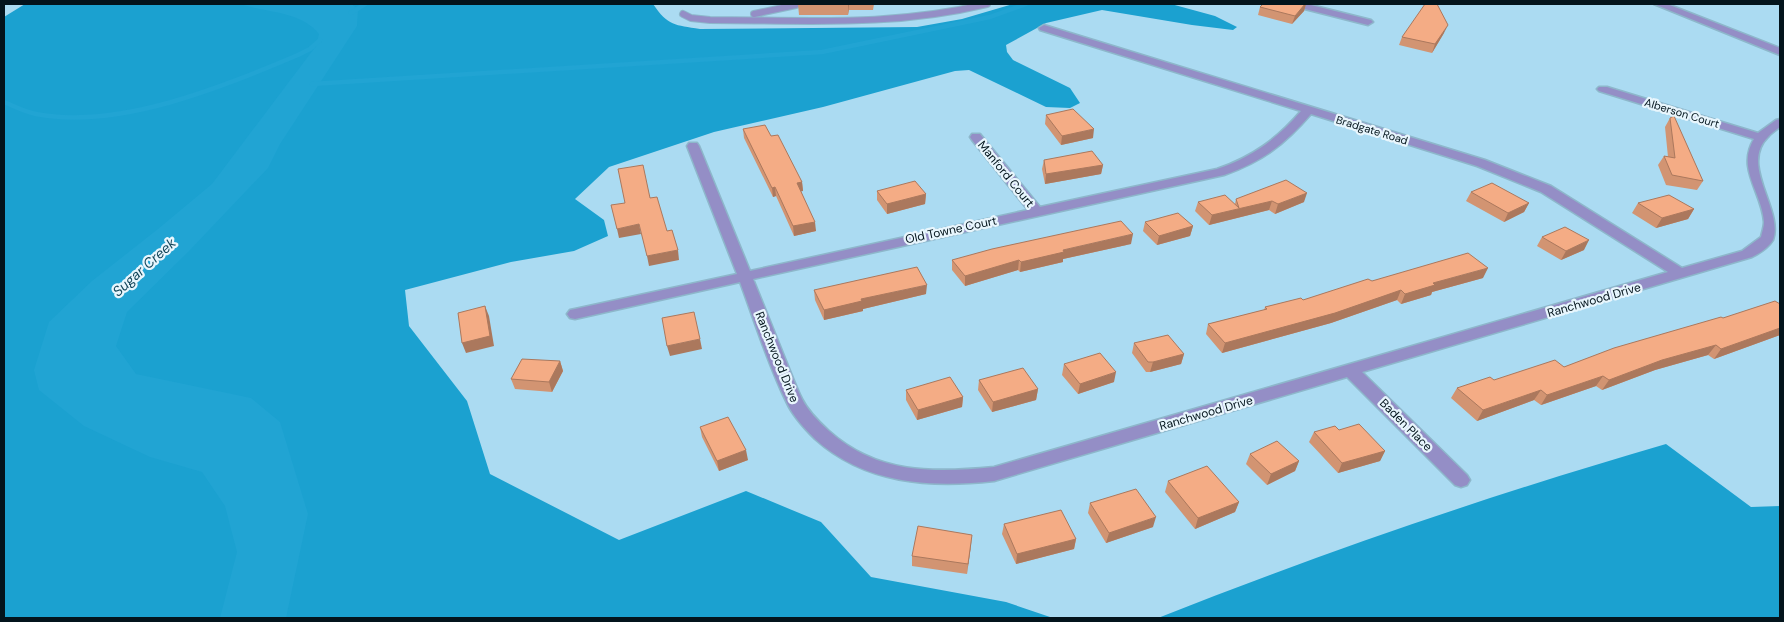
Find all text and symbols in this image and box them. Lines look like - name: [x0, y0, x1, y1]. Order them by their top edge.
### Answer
- street label: Alberson Court: [1643, 95, 1721, 131]
- street label: Bradgate Road: [1334, 112, 1410, 148]
- street label: Manford Court: [974, 137, 1038, 211]
- street label: Old Towne Court: [904, 212, 998, 247]
- water label: Sugar Creek: [109, 233, 180, 300]
- street label: Ranchwood Drive: [1545, 279, 1643, 321]
- street label: Ranchwood Drive: [752, 309, 803, 405]
- street label: Ranchwood Drive: [1157, 392, 1255, 434]
- street label: Baden Place: [1376, 395, 1436, 455]

